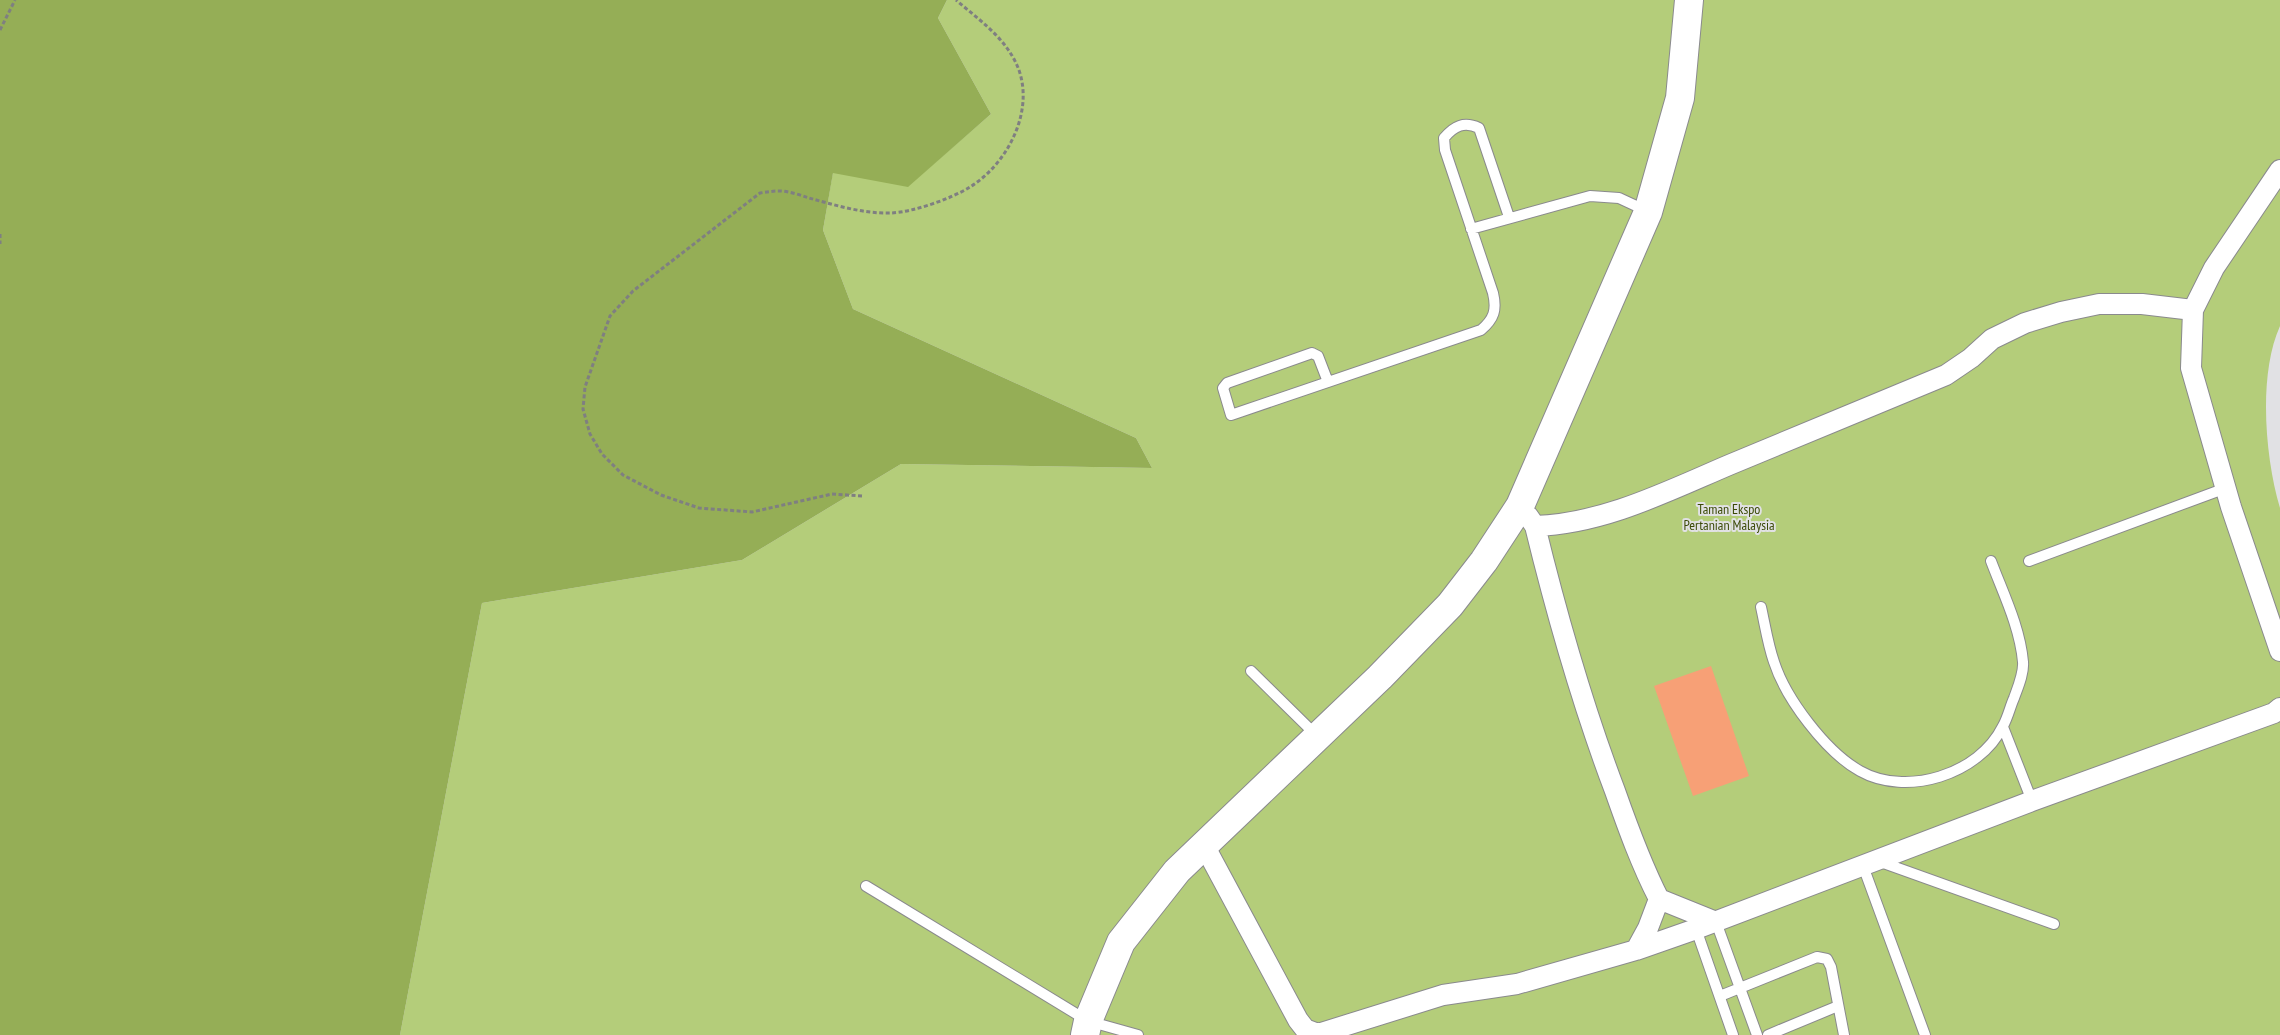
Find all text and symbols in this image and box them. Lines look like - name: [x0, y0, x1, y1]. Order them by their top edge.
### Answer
- park label: Taman Ekspo Pertanian Malaysia: [1683, 500, 1775, 534]

